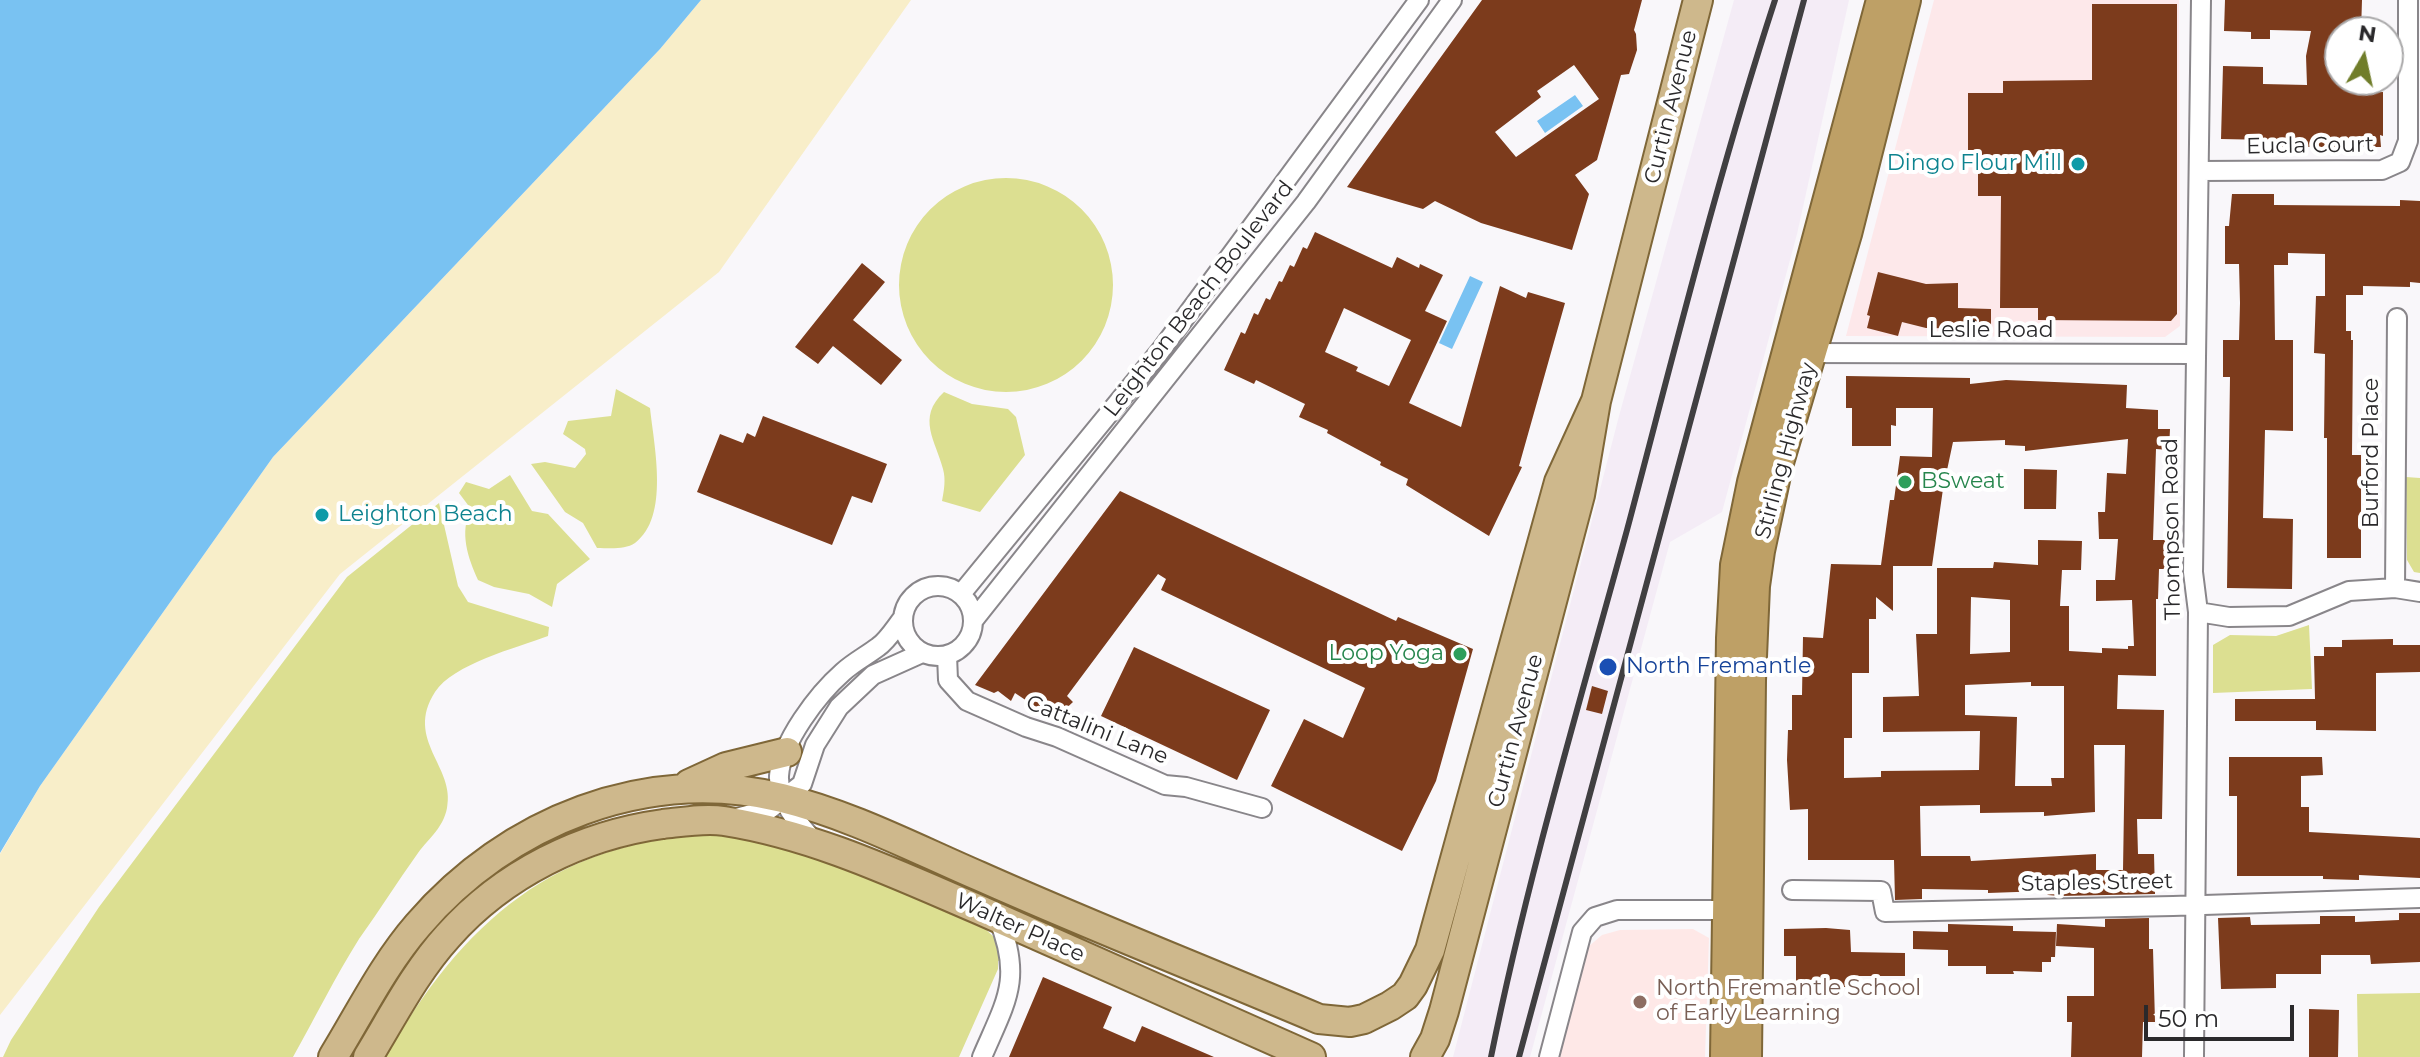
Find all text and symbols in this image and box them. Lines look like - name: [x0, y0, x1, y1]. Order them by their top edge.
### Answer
- north arrow: [2324, 16, 2404, 96]
- text: N: [2357, 19, 2378, 49]
- street label: Curtin Avenue: [1639, 27, 1703, 187]
- street label: Eucla Court: [2246, 132, 2374, 160]
- place label: Dingo Flour Mill: [1887, 151, 2062, 177]
- marker: Dingo Flour Mill: [2069, 155, 2087, 173]
- street label: Leighton Beach Boulevard: [1099, 176, 1299, 422]
- street label: Leslie Road: [1928, 318, 2054, 344]
- street label: Stirling Highway: [1750, 360, 1822, 542]
- street label: Burford Place: [2359, 378, 2385, 528]
- street label: Thompson Road: [2157, 438, 2187, 620]
- place label: BSweat: [1921, 469, 2005, 495]
- marker: BSweat: [1896, 473, 1914, 491]
- place label: Leighton Beach: [338, 502, 512, 528]
- marker: Leighton Beach: [313, 506, 331, 524]
- place label: Loop Yoga: [1328, 641, 1444, 667]
- marker: Loop Yoga: [1451, 645, 1469, 663]
- street label: Curtin Avenue: [1483, 651, 1549, 811]
- place label: North Fremantle: [1626, 654, 1811, 680]
- marker: North Fremantle: [1597, 656, 1619, 678]
- street label: Cattalini Lane: [1022, 689, 1172, 771]
- street label: Staples Street: [2021, 868, 2173, 898]
- street label: Walter Place: [951, 888, 1089, 968]
- place label: North Fremantle School of Early Learning: [1656, 976, 1921, 1028]
- scale bar: [2148, 989, 2298, 1039]
- marker: North Fremantle School of Early Learning: [1631, 993, 1649, 1011]
- text: 50 m: [2158, 1004, 2219, 1033]

